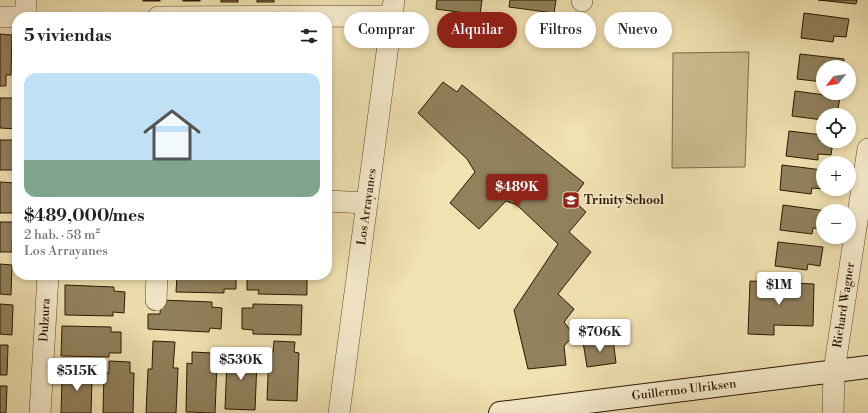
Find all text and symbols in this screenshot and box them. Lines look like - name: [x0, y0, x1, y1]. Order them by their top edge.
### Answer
- chip: Comprar: [344, 12, 429, 48]
- chip: Alquilar: [437, 12, 517, 48]
- chip: Filtros: [525, 12, 596, 48]
- chip: Nuevo: [604, 12, 672, 48]
- text: 5 viviendas: [24, 25, 112, 47]
- icon: filters: [298, 25, 320, 47]
- north arrow: [816, 60, 856, 100]
- map controls: [816, 60, 856, 244]
- icon: home: [136, 99, 208, 171]
- button: locate: [816, 108, 856, 148]
- button: +: [816, 156, 856, 196]
- street label: Los Arrayanes: [354, 168, 380, 246]
- pin: $489K: [489, 174, 545, 208]
- text: $489K: [495, 179, 539, 195]
- school or university icon: Trinity School: [561, 190, 581, 210]
- place label: Trinity School: [584, 193, 664, 208]
- button: −: [816, 204, 856, 244]
- text: $489,000/mes: [24, 205, 144, 227]
- text: 2 hab. · 58 m²: [24, 227, 100, 243]
- text: Los Arrayanes: [24, 243, 108, 259]
- street label: Richard Wagner: [830, 261, 858, 349]
- pin: $1M: [760, 272, 798, 306]
- text: $1M: [766, 277, 792, 293]
- street label: Dulzura: [36, 297, 54, 342]
- pin: $706K: [572, 319, 628, 353]
- text: $706K: [578, 324, 622, 340]
- pin: $530K: [213, 347, 269, 381]
- text: $530K: [219, 352, 263, 368]
- pin: $515K: [49, 358, 105, 392]
- text: $515K: [57, 363, 97, 379]
- street label: Guillermo Ulriksen: [631, 376, 737, 404]

